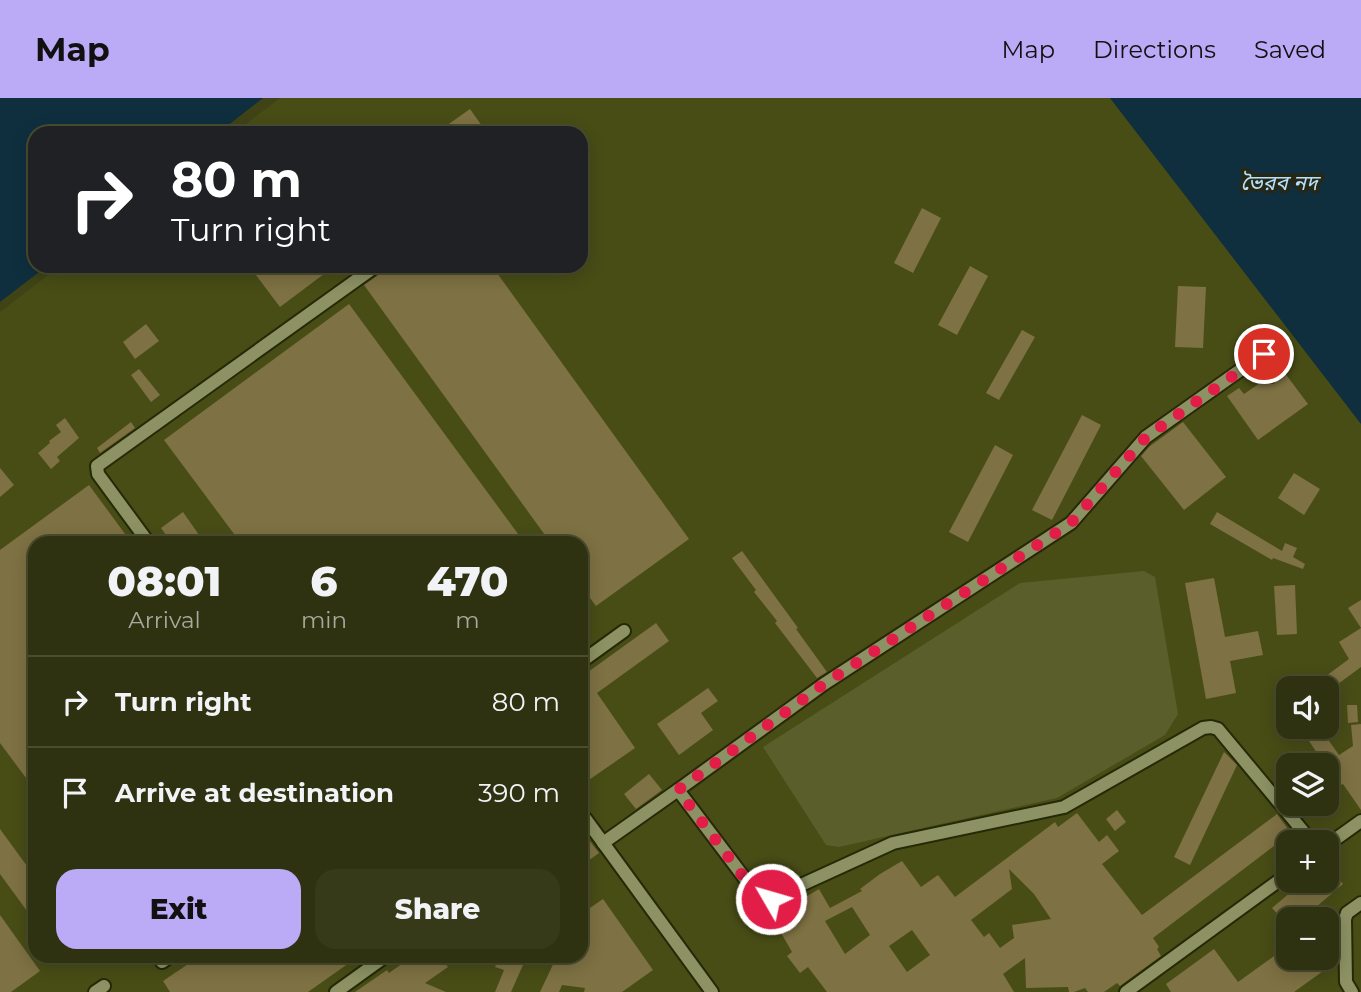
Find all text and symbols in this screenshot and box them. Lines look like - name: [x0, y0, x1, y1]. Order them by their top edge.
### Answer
- text: Map: [35, 29, 110, 69]
- text: Map: [1002, 35, 1055, 64]
- text: Directions: [1093, 35, 1216, 64]
- text: Saved: [1254, 35, 1326, 64]
- text: 80 m: [171, 150, 302, 209]
- icon: right: [56, 154, 147, 245]
- water label: ভৈরব নদ: [1240, 170, 1322, 195]
- text: Turn right: [171, 210, 331, 249]
- pin: [1234, 324, 1294, 384]
- icon: arrive: [1245, 335, 1283, 373]
- text: 08:01: [107, 555, 222, 607]
- text: 6: [310, 555, 338, 607]
- text: 470: [426, 555, 509, 607]
- text: Arrival: [128, 606, 201, 634]
- text: min: [301, 606, 347, 634]
- text: m: [455, 606, 480, 634]
- map controls: [1276, 676, 1339, 970]
- button: sound: [1276, 676, 1339, 739]
- icon: right: [56, 683, 94, 721]
- text: Turn right: [115, 686, 251, 718]
- text: 80 m: [492, 686, 560, 718]
- button: layers: [1276, 753, 1339, 816]
- icon: arrive: [56, 774, 94, 812]
- text: Arrive at destination: [115, 777, 394, 809]
- text: 390 m: [478, 777, 560, 809]
- button: +: [1276, 830, 1339, 893]
- position arrow: [734, 862, 808, 936]
- button: Exit: [56, 869, 301, 949]
- button: Share: [315, 869, 560, 949]
- button: −: [1276, 907, 1339, 970]

